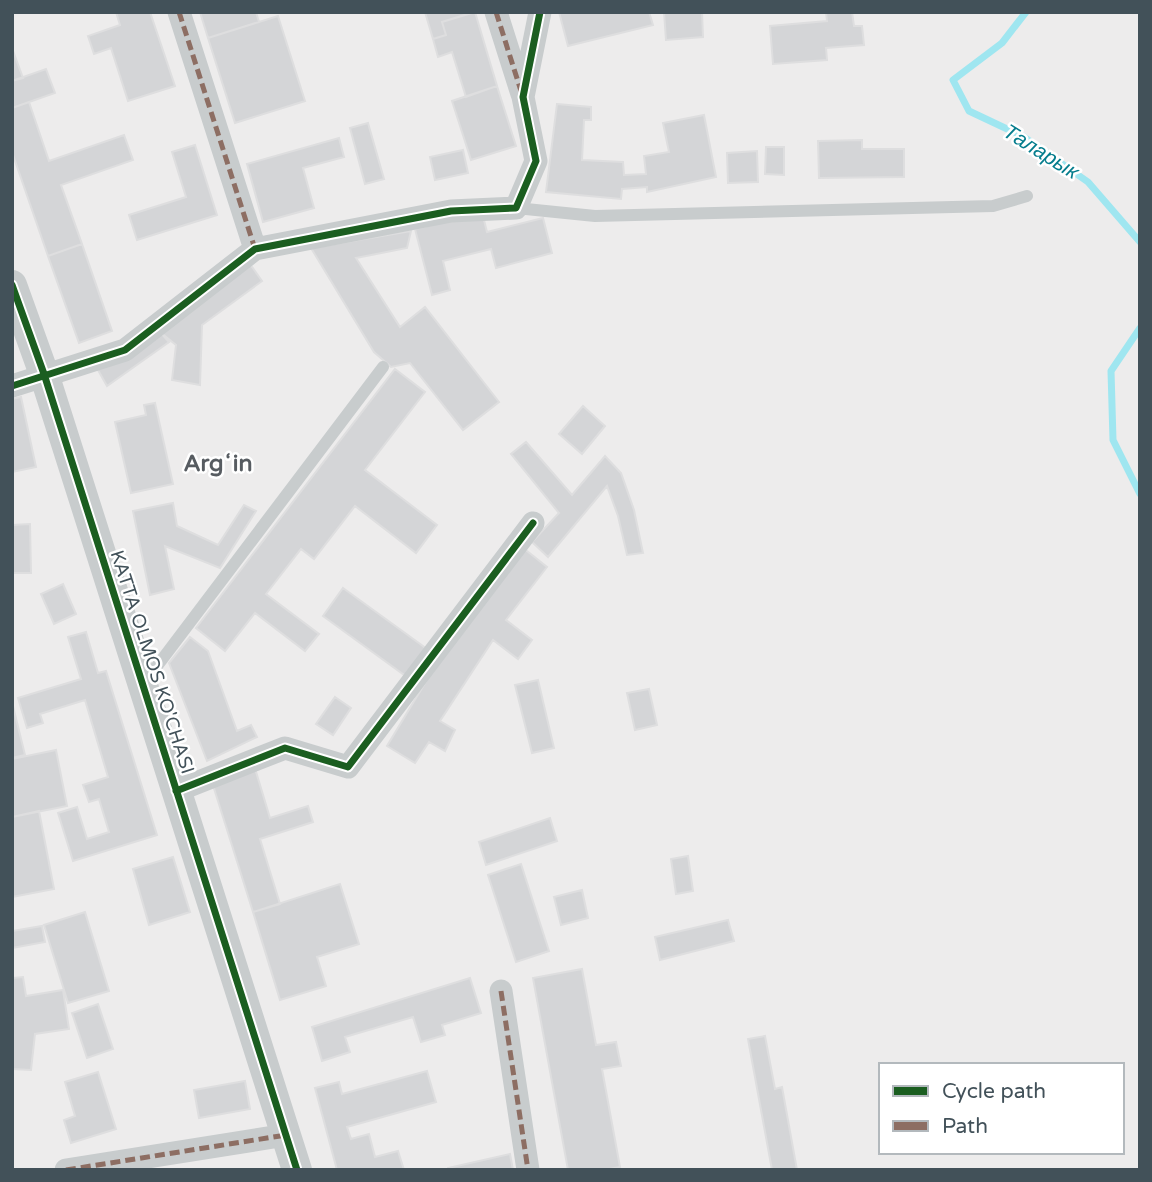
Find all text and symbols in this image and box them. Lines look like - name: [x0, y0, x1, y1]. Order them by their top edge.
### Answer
- water label: Таларык: [999, 119, 1084, 186]
- district label: Argʻin: [184, 450, 252, 478]
- street label: KATTA OLMOS KO'CHASI: [105, 547, 199, 777]
- legend: [879, 1063, 1124, 1154]
- text: Cycle path: [942, 1079, 1046, 1104]
- text: Path: [942, 1114, 988, 1139]

